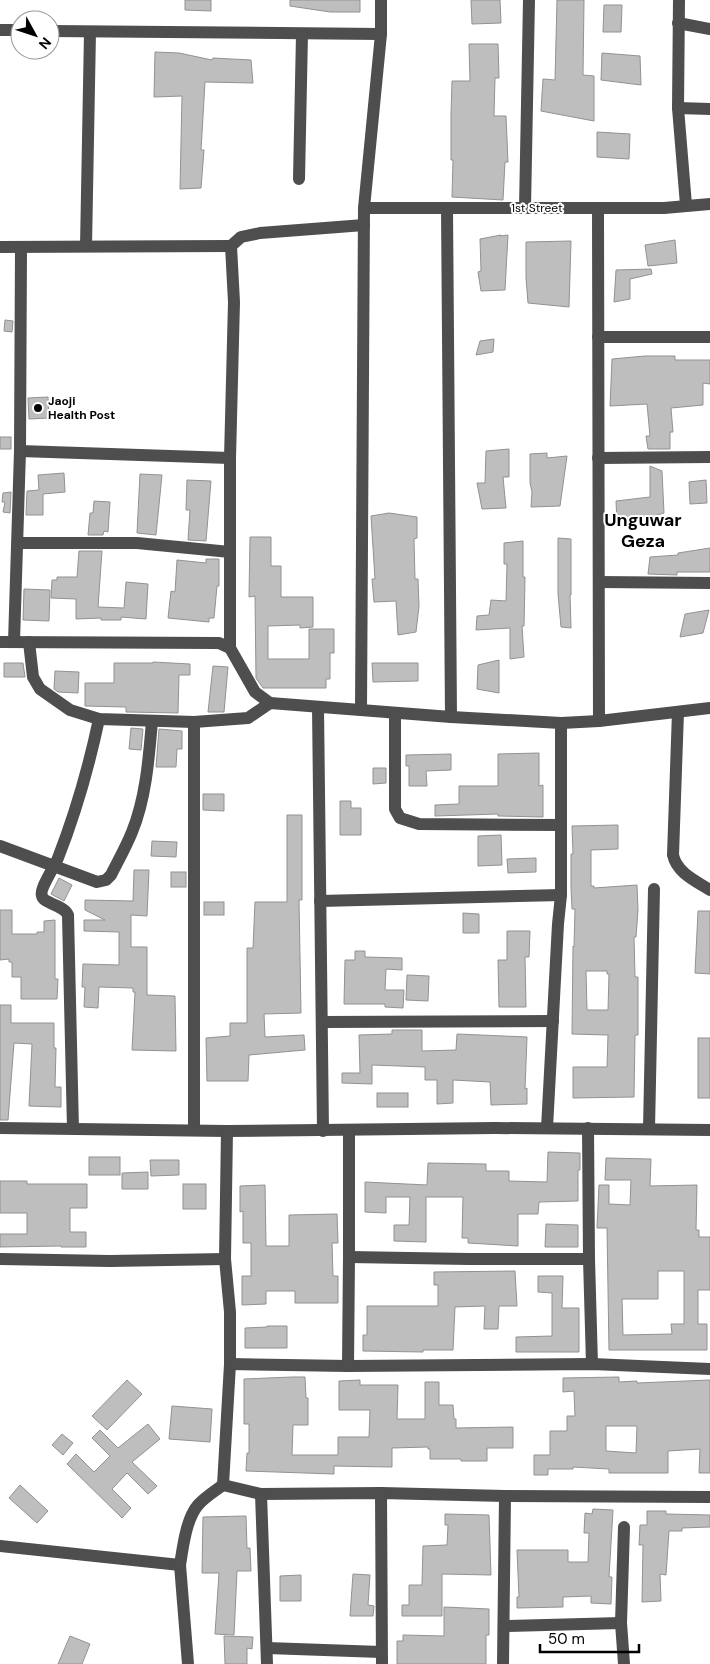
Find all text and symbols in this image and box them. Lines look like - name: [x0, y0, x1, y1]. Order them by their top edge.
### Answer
- north arrow: [10, 10, 60, 60]
- text: N: [35, 34, 55, 53]
- street label: 1st Street: [511, 200, 563, 216]
- place label: Jaoji Health Post: [48, 393, 115, 423]
- marker: Jaoji Health Post: [32, 402, 44, 414]
- district label: Unguwar Geza: [604, 508, 682, 553]
- scale bar: [540, 1622, 639, 1654]
- text: 50 m: [548, 1629, 585, 1649]

